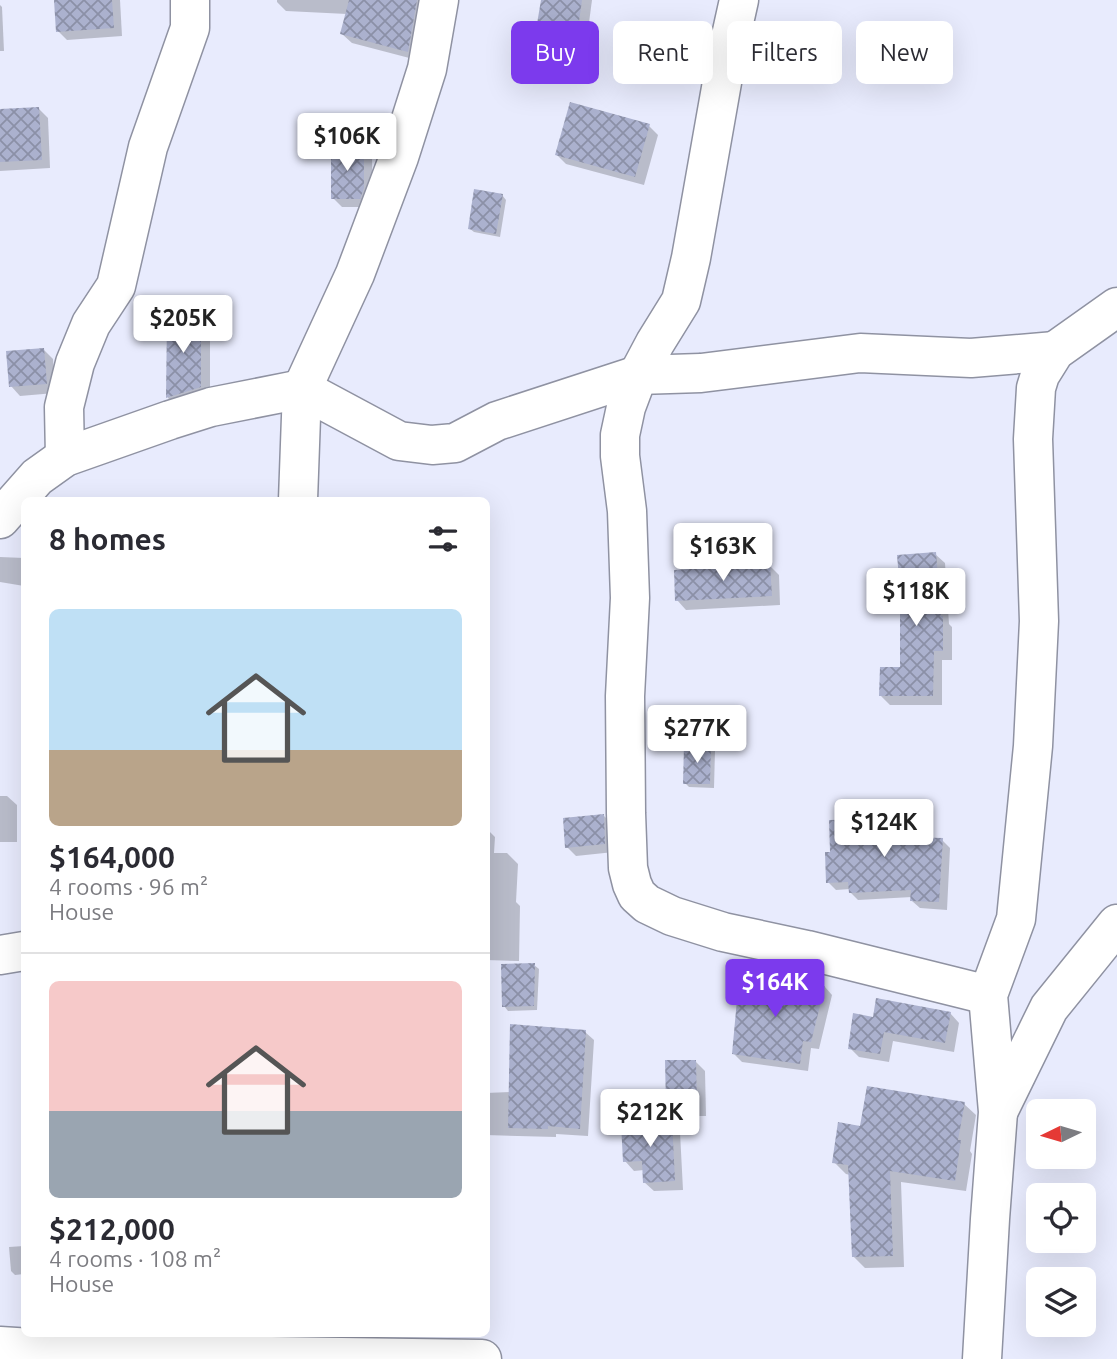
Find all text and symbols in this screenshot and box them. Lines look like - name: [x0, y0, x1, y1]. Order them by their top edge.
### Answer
- chip: Buy: [511, 21, 599, 84]
- chip: Rent: [613, 21, 713, 84]
- chip: Filters: [727, 21, 842, 84]
- chip: New: [856, 21, 953, 84]
- pin: $106K: [298, 114, 396, 173]
- text: $106K: [313, 123, 381, 148]
- pin: $205K: [134, 296, 232, 355]
- text: $205K: [149, 305, 217, 330]
- icon: filters: [424, 520, 462, 558]
- text: 8 homes: [49, 522, 166, 556]
- pin: $163K: [674, 524, 772, 583]
- text: $163K: [689, 533, 757, 558]
- pin: $118K: [867, 568, 965, 628]
- text: $118K: [882, 578, 950, 603]
- icon: home: [193, 655, 319, 781]
- pin: $277K: [648, 706, 746, 765]
- text: $277K: [663, 715, 731, 740]
- pin: $124K: [835, 800, 933, 859]
- text: $124K: [850, 809, 918, 834]
- text: $164,000: [49, 840, 175, 874]
- text: 4 rooms · 96 m²: [49, 874, 208, 899]
- text: House: [49, 899, 114, 924]
- pin: $164K: [726, 960, 824, 1019]
- text: $164K: [741, 969, 809, 994]
- icon: home: [193, 1027, 319, 1153]
- pin: $212K: [601, 1090, 699, 1149]
- text: $212K: [616, 1099, 684, 1124]
- north arrow: [1026, 1099, 1096, 1169]
- map controls: [1026, 1099, 1096, 1337]
- button: locate: [1026, 1183, 1096, 1253]
- text: $212,000: [49, 1212, 175, 1246]
- text: 4 rooms · 108 m²: [49, 1246, 221, 1271]
- button: layers: [1026, 1267, 1096, 1337]
- text: House: [49, 1271, 114, 1296]

